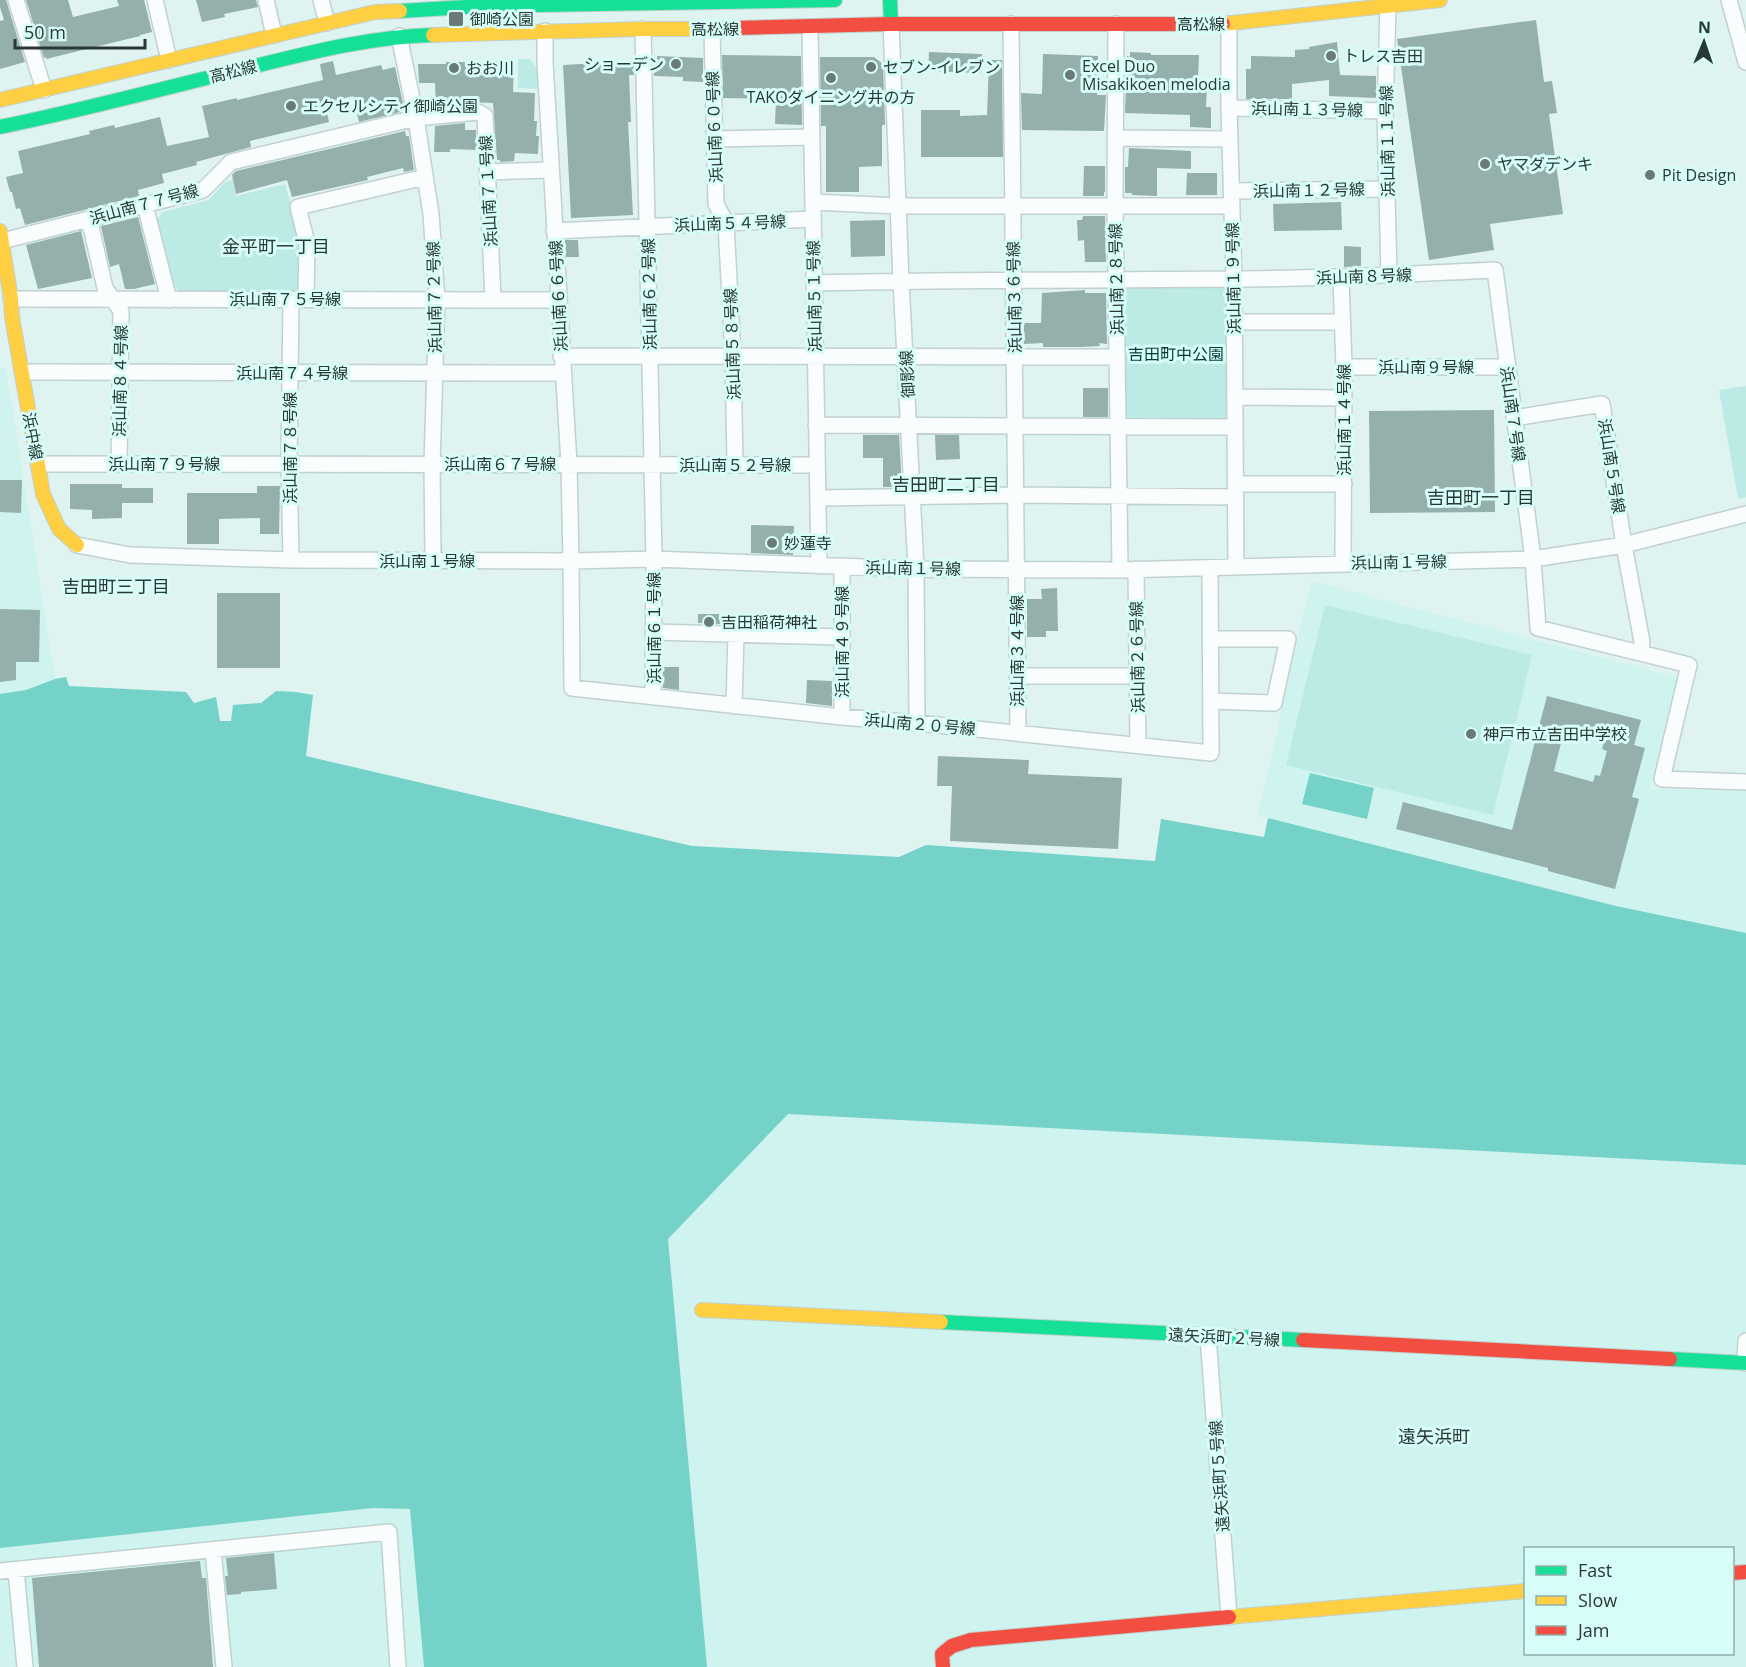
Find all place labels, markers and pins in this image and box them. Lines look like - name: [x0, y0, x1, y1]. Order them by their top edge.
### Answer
- place label: 御崎公園: [470, 8, 534, 30]
- marker: 御崎公園: [447, 10, 465, 28]
- place label: トレス吉田: [1343, 45, 1423, 67]
- marker: トレス吉田: [1324, 49, 1338, 63]
- place label: ショーデン: [584, 53, 664, 75]
- place label: Excel Duo Misakikoen melodia: [1082, 55, 1231, 95]
- place label: セブン-イレブン: [883, 56, 1000, 78]
- place label: おお川: [466, 57, 514, 79]
- marker: ショーデン: [669, 57, 683, 71]
- marker: セブン-イレブン: [864, 60, 878, 74]
- marker: おお川: [447, 61, 461, 75]
- marker: Excel Duo Misakikoen melodia: [1063, 68, 1077, 82]
- marker: TAKOダイニング井の方: [824, 71, 838, 85]
- place label: TAKOダイニング井の方: [746, 86, 916, 108]
- place label: エクセルシティ御崎公園: [303, 95, 478, 117]
- marker: エクセルシティ御崎公園: [284, 99, 298, 113]
- place label: ヤマダデンキ: [1497, 153, 1593, 175]
- marker: ヤマダデンキ: [1478, 157, 1492, 171]
- place label: Pit Design: [1662, 164, 1736, 186]
- marker: Pit Design: [1643, 168, 1657, 182]
- place label: 妙蓮寺: [784, 532, 832, 554]
- marker: 妙蓮寺: [765, 536, 779, 550]
- place label: 吉田稲荷神社: [721, 611, 817, 633]
- marker: 吉田稲荷神社: [702, 615, 716, 629]
- place label: 神戸市立吉田中学校: [1483, 723, 1627, 745]
- marker: 神戸市立吉田中学校: [1464, 727, 1478, 741]

